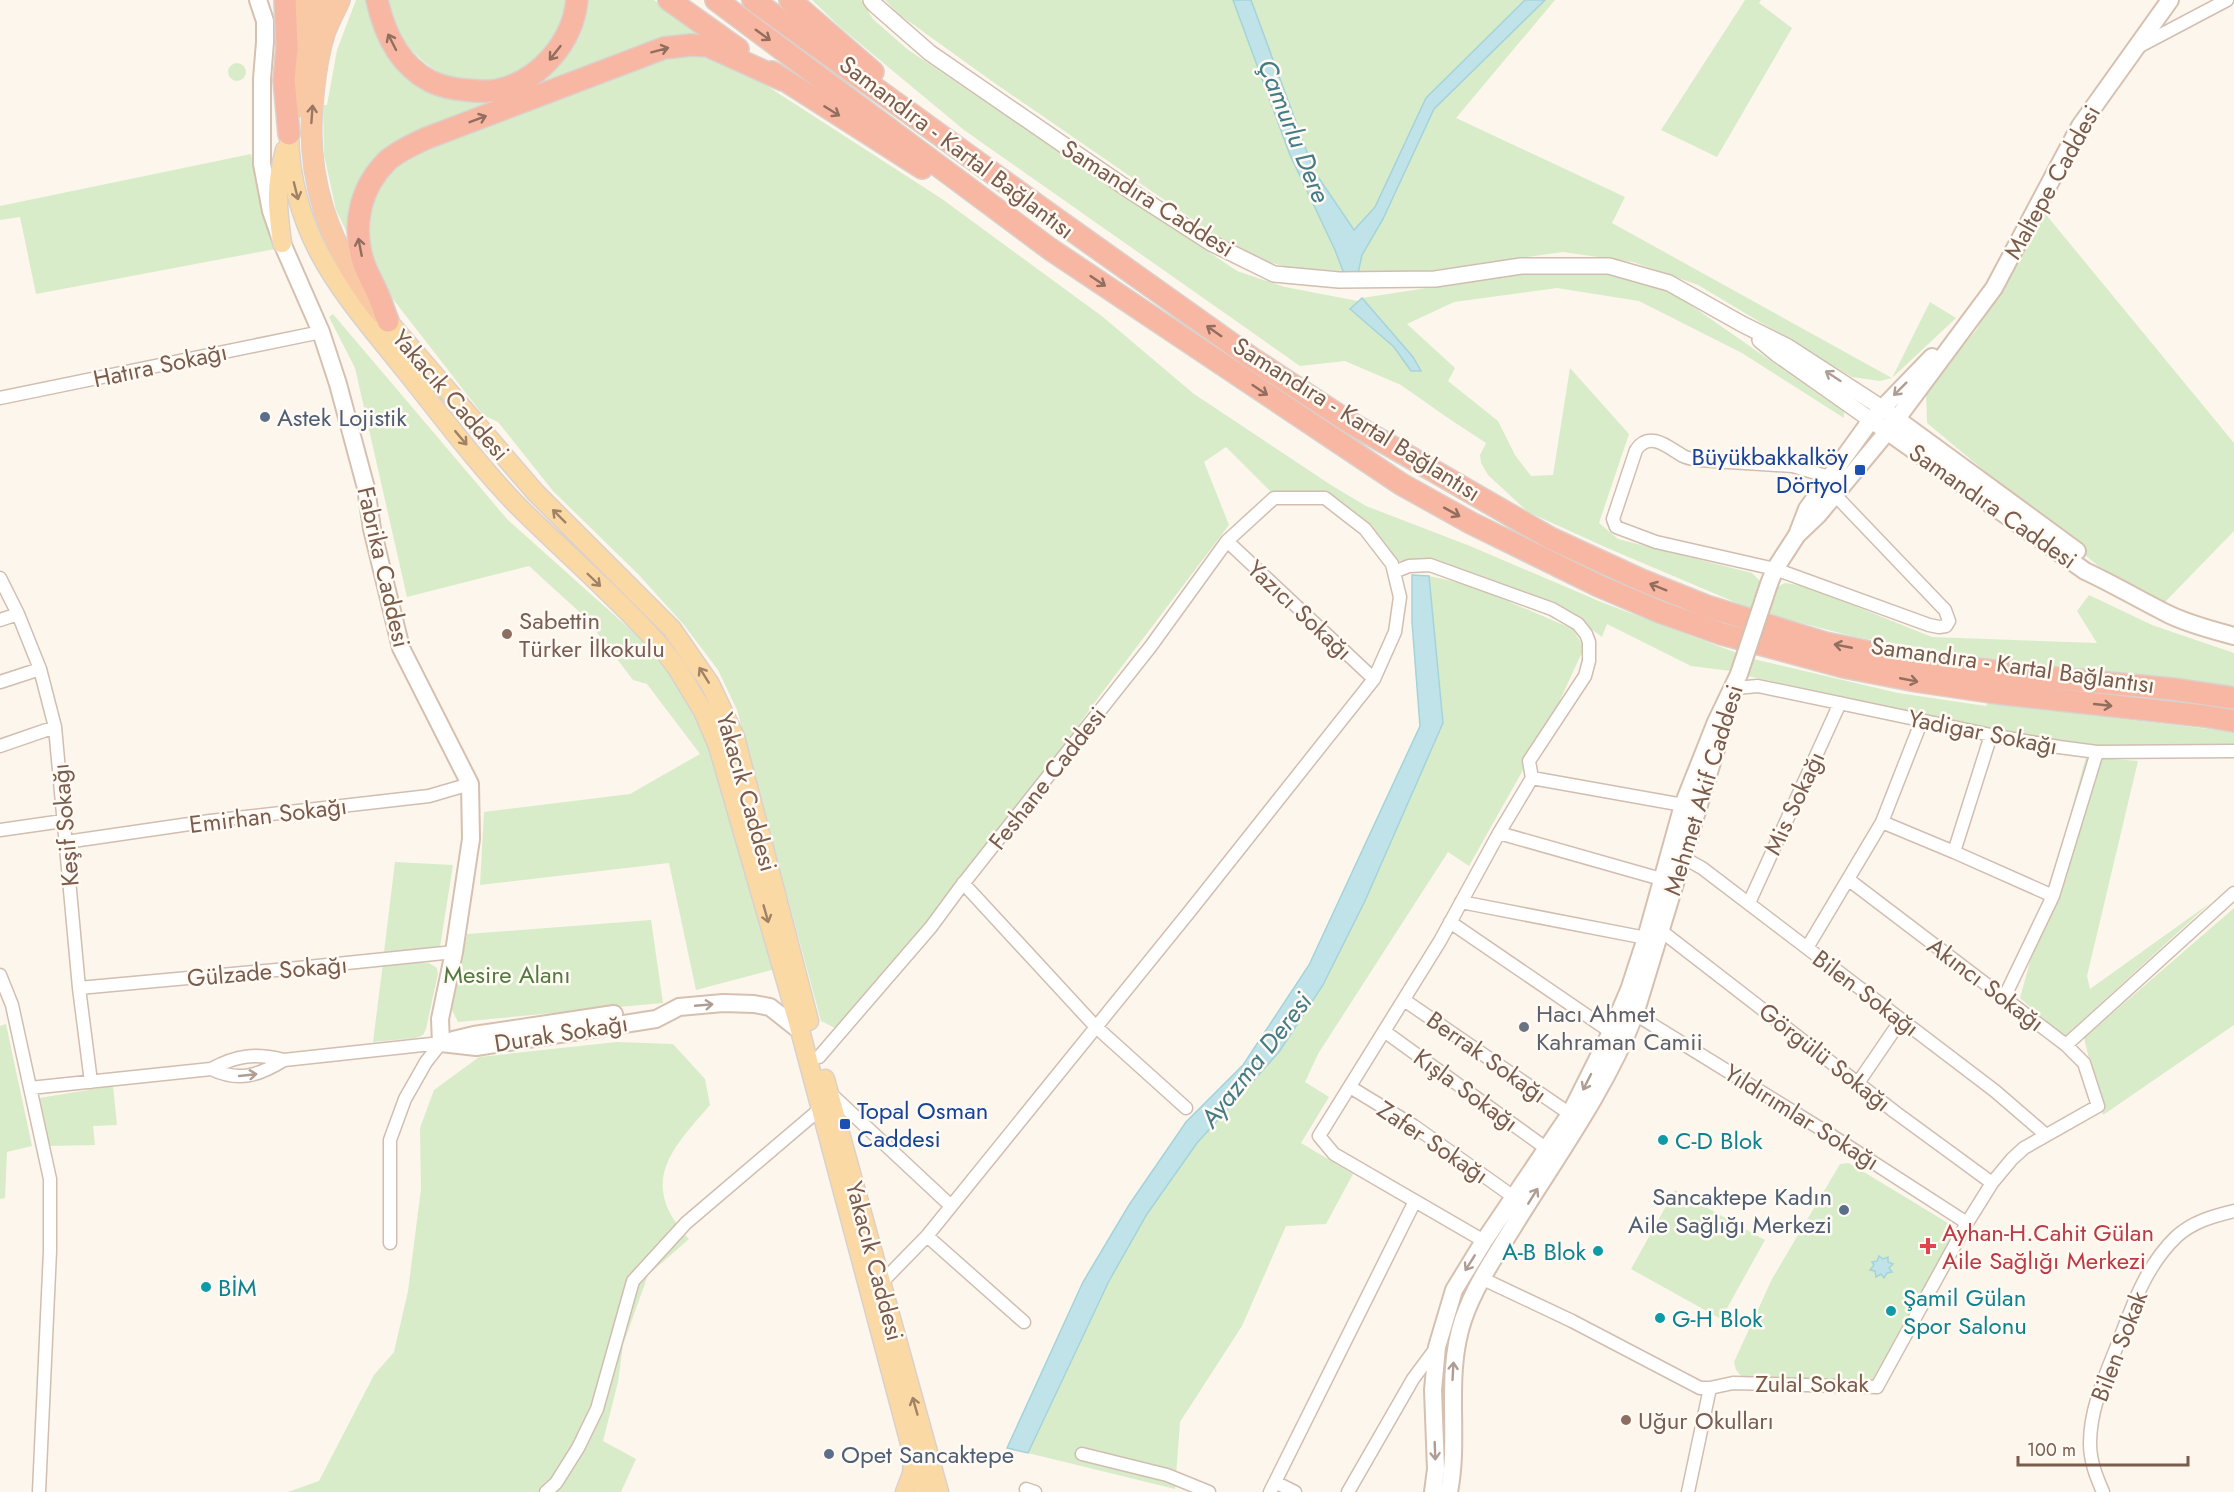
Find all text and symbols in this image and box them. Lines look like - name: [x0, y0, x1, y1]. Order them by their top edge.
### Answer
- one-way arrow: [755, 29, 771, 41]
- one-way arrow: [385, 33, 397, 51]
- one-way arrow: [651, 44, 670, 55]
- one-way arrow: [548, 45, 561, 61]
- street label: Samandıra - Kartal Bağlantısı: [832, 47, 1082, 247]
- water label: Çamurlu Dere: [1248, 54, 1340, 208]
- street label: Maltepe Caddesi: [1995, 99, 2109, 265]
- one-way arrow: [306, 105, 317, 125]
- one-way arrow: [823, 106, 840, 118]
- one-way arrow: [468, 112, 487, 123]
- street label: Samandıra Caddesi: [1055, 131, 1241, 265]
- one-way arrow: [290, 182, 302, 201]
- one-way arrow: [354, 238, 365, 257]
- one-way arrow: [1090, 275, 1106, 287]
- street label: Yakacık Caddesi: [384, 322, 518, 468]
- one-way arrow: [1206, 325, 1222, 337]
- street label: Samandıra - Kartal Bağlantısı: [1226, 328, 1488, 510]
- street label: Hatıra Sokağı: [90, 334, 230, 396]
- one-way arrow: [1825, 370, 1842, 382]
- one-way arrow: [1893, 382, 1907, 397]
- one-way arrow: [1252, 383, 1269, 396]
- place label: Astek Lojistik: [277, 400, 407, 435]
- marker: Astek Lojistik: [258, 410, 272, 424]
- one-way arrow: [454, 430, 468, 445]
- street label: Samandıra Caddesi: [1902, 435, 2084, 577]
- place label: Büyükbakkalköy Dörtyol: [1691, 439, 1848, 502]
- marker: Büyükbakkalköy Dörtyol: [1853, 463, 1867, 477]
- street label: Fabrika Caddesi: [349, 483, 419, 651]
- one-way arrow: [1444, 507, 1461, 519]
- one-way arrow: [551, 509, 566, 523]
- street label: Yazıcı Sokağı: [1239, 552, 1361, 668]
- one-way arrow: [587, 573, 602, 588]
- one-way arrow: [1649, 581, 1667, 592]
- place label: Sabettin Türker İlkokulu: [519, 603, 665, 666]
- marker: Sabettin Türker İlkokulu: [500, 627, 514, 641]
- street label: Samandıra - Kartal Bağlantısı: [1869, 628, 2157, 702]
- one-way arrow: [1834, 640, 1853, 651]
- one-way arrow: [698, 667, 710, 684]
- one-way arrow: [1899, 675, 1919, 686]
- street label: Mehmet Akif Caddesi: [1654, 680, 1752, 900]
- street label: Feshane Caddesi: [980, 699, 1114, 857]
- one-way arrow: [2092, 699, 2112, 710]
- street label: Yadigar Sokağı: [1905, 700, 2061, 764]
- street label: Yakacık Caddesi: [708, 708, 786, 876]
- street label: Mis Sokağı: [1755, 745, 1833, 861]
- street label: Keşif Sokağı: [42, 762, 88, 888]
- street label: Emirhan Sokağı: [187, 788, 349, 842]
- one-way arrow: [761, 904, 773, 923]
- street label: Akıncı Sokağı: [1920, 928, 2052, 1040]
- street label: Bilen Sokağı: [1805, 941, 1927, 1045]
- street label: Gülzade Sokağı: [185, 947, 349, 995]
- park label: Mesire Alanı: [444, 957, 570, 992]
- water label: Ayazma Deresi: [1190, 984, 1321, 1136]
- street label: Görgülü Sokağı: [1751, 994, 1899, 1120]
- place label: Hacı Ahmet Kahraman Camii: [1536, 996, 1703, 1059]
- one-way arrow: [693, 999, 713, 1010]
- street label: Berrak Sokağı: [1420, 1003, 1554, 1111]
- street label: Durak Sokağı: [492, 1005, 630, 1061]
- marker: Hacı Ahmet Kahraman Camii: [1517, 1020, 1531, 1034]
- street label: Kışla Sokağı: [1406, 1040, 1526, 1140]
- street label: Yıldırımlar Sokağı: [1718, 1055, 1886, 1179]
- one-way arrow: [238, 1069, 257, 1080]
- one-way arrow: [1581, 1072, 1592, 1090]
- street label: Zafer Sokağı: [1370, 1092, 1496, 1192]
- place label: Topal Osman Caddesi: [857, 1093, 988, 1156]
- marker: Topal Osman Caddesi: [838, 1117, 852, 1131]
- place label: C-D Blok: [1675, 1123, 1763, 1158]
- marker: C-D Blok: [1656, 1133, 1670, 1147]
- street label: Yakacık Caddesi: [837, 1177, 913, 1345]
- place label: Sancaktepe Kadın Aile Sağlığı Merkezi: [1628, 1179, 1832, 1242]
- one-way arrow: [1526, 1187, 1539, 1204]
- marker: Sancaktepe Kadın Aile Sağlığı Merkezi: [1837, 1203, 1851, 1217]
- place label: Ayhan-H.Cahit Gülan Aile Sağlığı Merkezi: [1942, 1215, 2154, 1278]
- place label: A-B Blok: [1502, 1234, 1586, 1269]
- marker: Ayhan-H.Cahit Gülan Aile Sağlığı Merkezi: [1919, 1237, 1937, 1255]
- marker: A-B Blok: [1591, 1244, 1605, 1258]
- one-way arrow: [1464, 1254, 1476, 1271]
- place label: BİM: [218, 1270, 257, 1305]
- marker: BİM: [199, 1280, 213, 1294]
- place label: Şamil Gülan Spor Salonu: [1903, 1280, 2027, 1343]
- street label: Bilen Sokak: [2082, 1285, 2156, 1407]
- place label: G-H Blok: [1672, 1301, 1763, 1336]
- marker: Şamil Gülan Spor Salonu: [1884, 1304, 1898, 1318]
- marker: G-H Blok: [1653, 1311, 1667, 1325]
- one-way arrow: [1448, 1361, 1459, 1381]
- street label: Zulal Sokak: [1755, 1366, 1869, 1401]
- one-way arrow: [909, 1397, 920, 1416]
- place label: Uğur Okulları: [1638, 1403, 1774, 1438]
- marker: Uğur Okulları: [1619, 1413, 1633, 1427]
- scale bar: [2018, 1429, 2188, 1467]
- place label: Opet Sancaktepe: [841, 1437, 1014, 1472]
- text: 100 m: [2027, 1437, 2076, 1463]
- one-way arrow: [1429, 1440, 1441, 1460]
- marker: Opet Sancaktepe: [822, 1447, 836, 1461]

